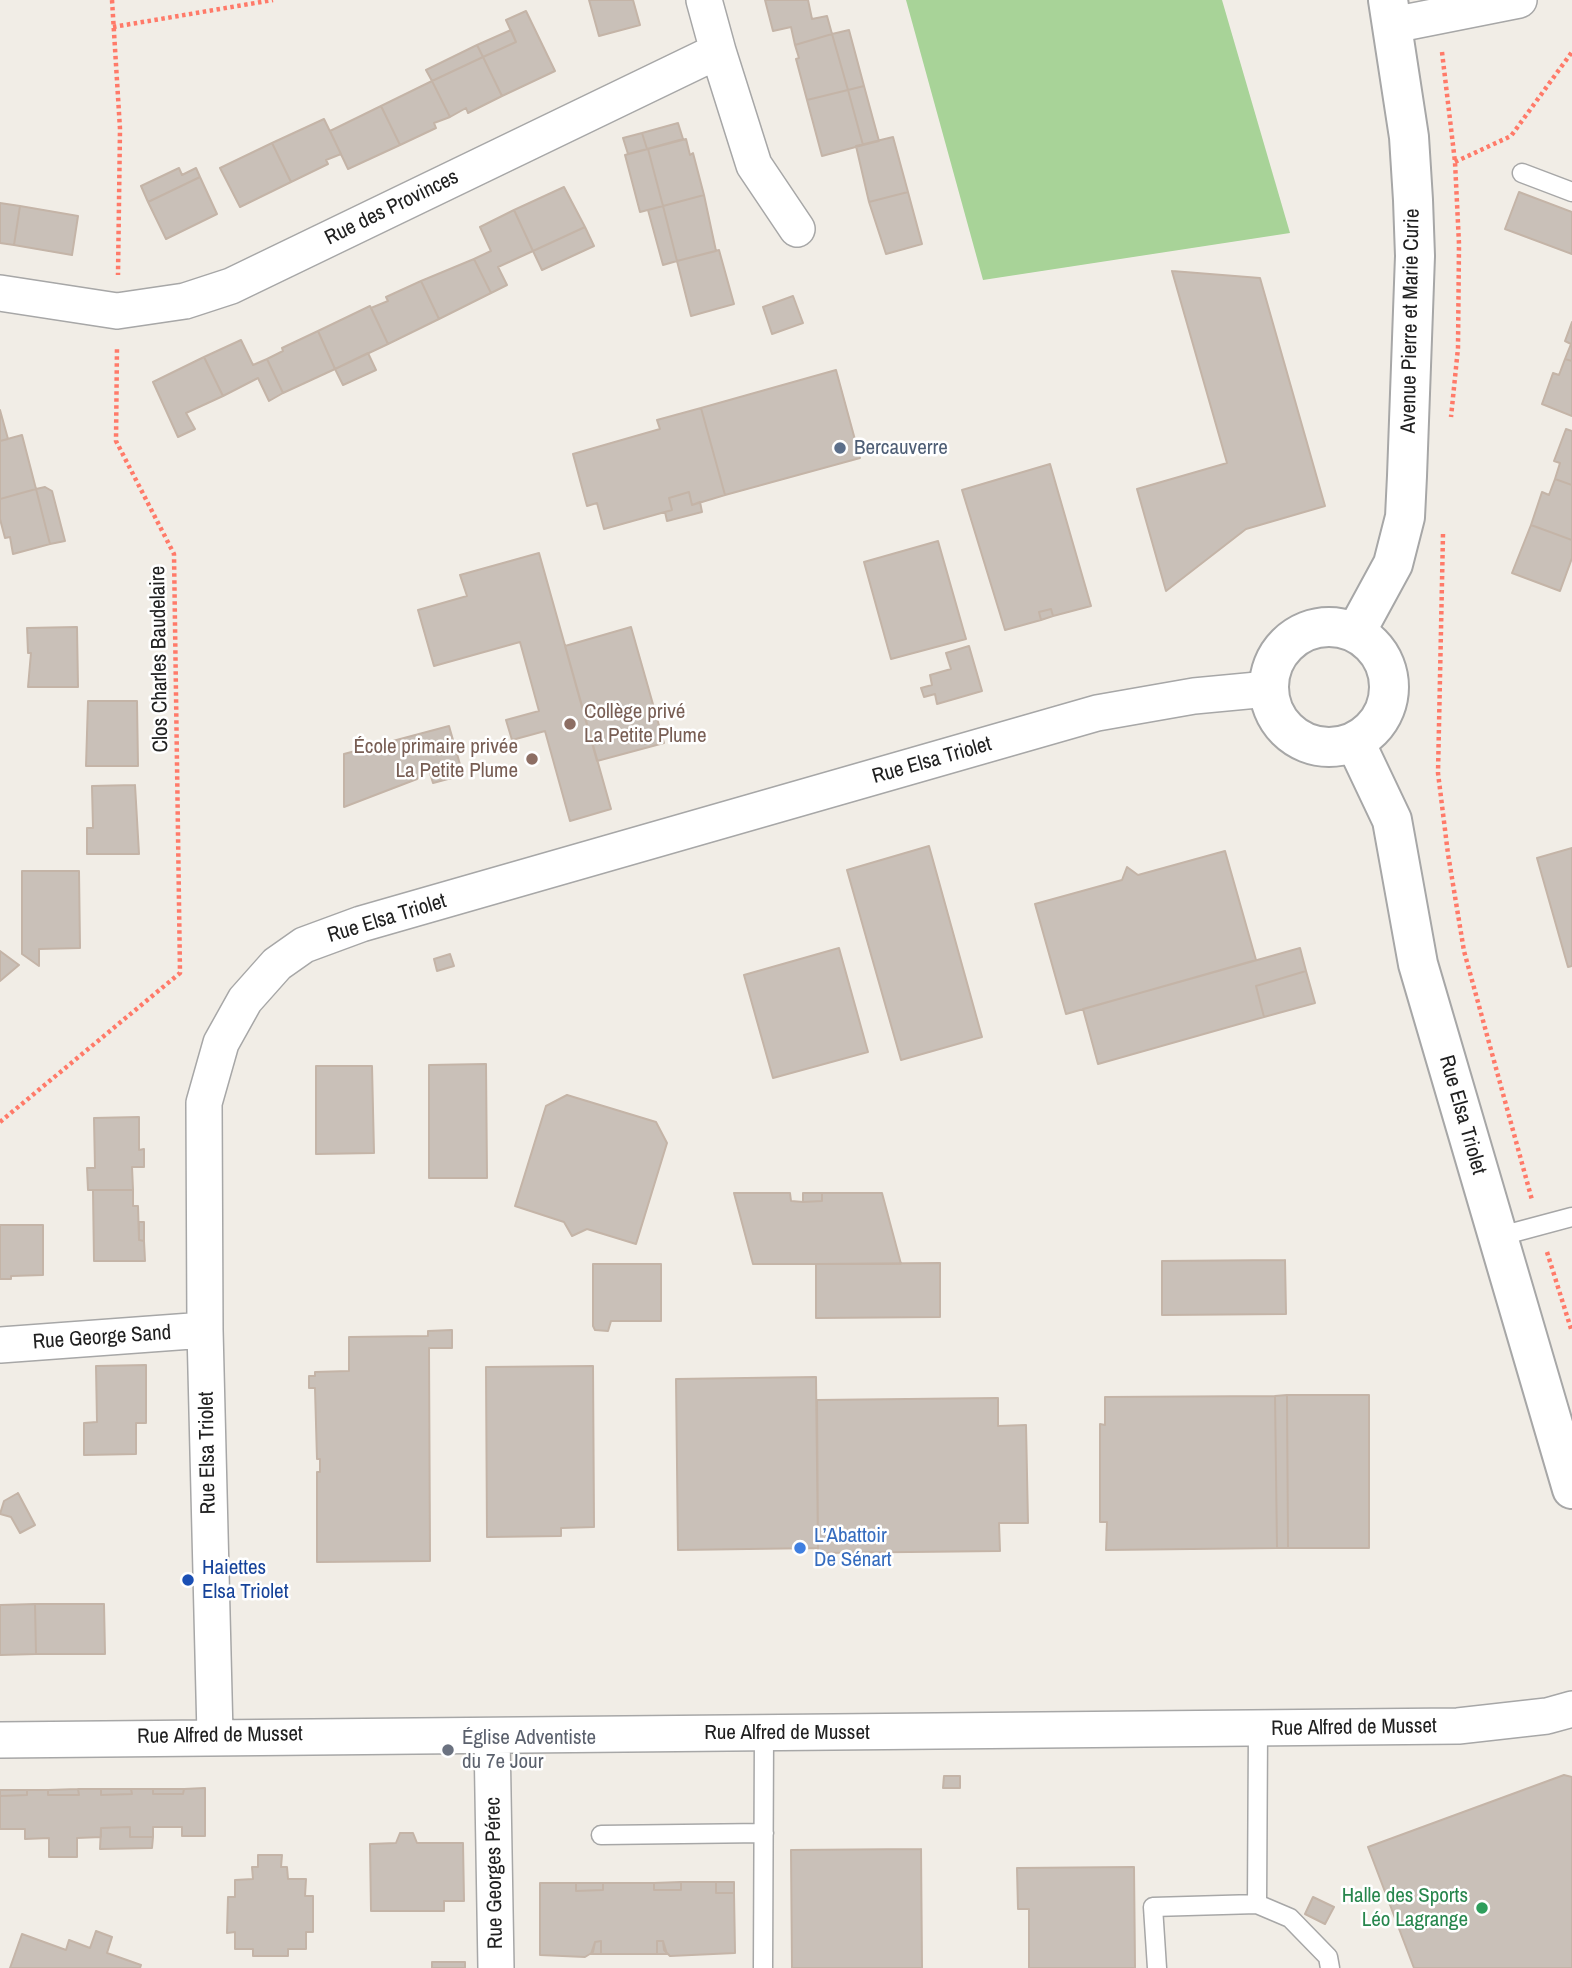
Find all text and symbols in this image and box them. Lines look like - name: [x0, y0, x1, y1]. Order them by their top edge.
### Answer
- street label: Rue des Provinces: [321, 165, 463, 251]
- street label: Avenue Pierre et Marie Curie: [1396, 208, 1426, 434]
- place label: Bercauverre: [854, 435, 948, 461]
- marker: Bercauverre: [832, 440, 848, 456]
- street label: Clos Charles Baudelaire: [146, 565, 174, 753]
- place label: Collège privé La Petite Plume: [584, 699, 707, 749]
- marker: Collège privé La Petite Plume: [562, 716, 578, 732]
- street label: Rue Elsa Triolet: [869, 732, 995, 790]
- place label: École primaire privée La Petite Plume: [353, 734, 518, 784]
- marker: École primaire privée La Petite Plume: [524, 751, 540, 767]
- street label: Rue Elsa Triolet: [325, 889, 449, 949]
- street label: Rue Elsa Triolet: [1433, 1052, 1491, 1178]
- street label: Rue George Sand: [32, 1321, 172, 1355]
- street label: Rue Elsa Triolet: [194, 1391, 222, 1515]
- place label: L’Abattoir De Sénart: [814, 1523, 892, 1573]
- marker: L’Abattoir De Sénart: [792, 1540, 808, 1556]
- place label: Haiettes Elsa Triolet: [202, 1555, 288, 1605]
- marker: Haiettes Elsa Triolet: [180, 1572, 196, 1588]
- street label: Rue Alfred de Musset: [1271, 1714, 1437, 1742]
- street label: Rue Alfred de Musset: [704, 1720, 870, 1746]
- street label: Rue Alfred de Musset: [137, 1722, 303, 1750]
- place label: Église Adventiste du 7e Jour: [462, 1725, 596, 1775]
- marker: Église Adventiste du 7e Jour: [440, 1742, 456, 1758]
- street label: Rue Georges Pérec: [481, 1797, 509, 1949]
- place label: Halle des Sports Léo Lagrange: [1342, 1883, 1468, 1933]
- marker: Halle des Sports Léo Lagrange: [1474, 1900, 1490, 1916]

